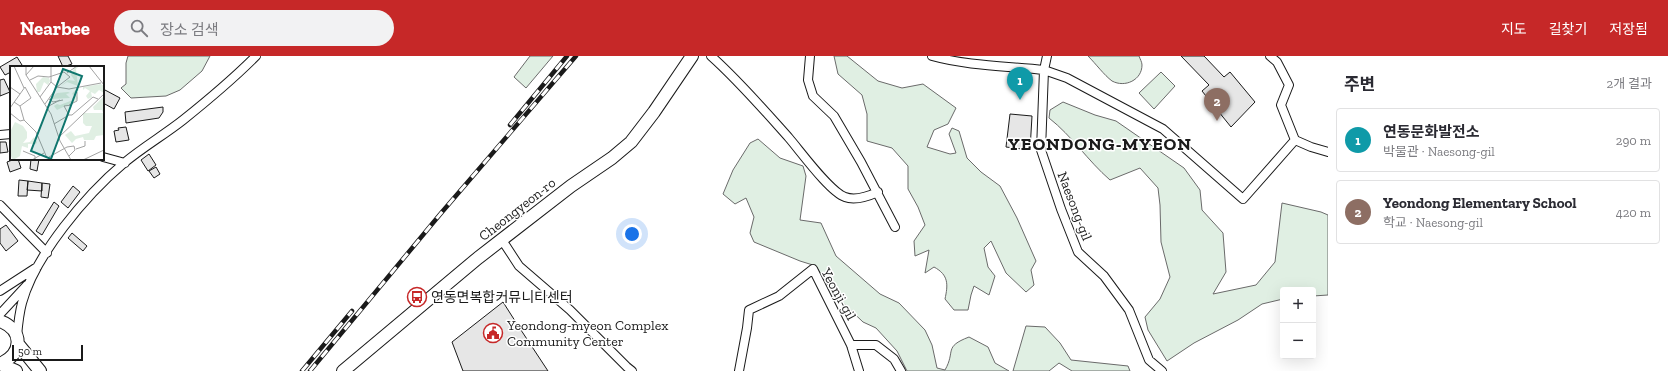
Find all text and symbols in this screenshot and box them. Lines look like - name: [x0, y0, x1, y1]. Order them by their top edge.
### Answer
- search box: [114, 10, 394, 46]
- text: Nearbee: [20, 17, 90, 40]
- icon: search: [128, 17, 150, 39]
- text: 장소 검색: [160, 21, 219, 39]
- text: 지도: [1501, 21, 1527, 38]
- text: 길찾기: [1549, 21, 1587, 38]
- text: 저장됨: [1609, 21, 1648, 38]
- inset map: [10, 66, 104, 160]
- pin: 1: [1007, 67, 1033, 100]
- text: 주변: [1344, 74, 1375, 94]
- text: 2개 결과: [1606, 76, 1652, 91]
- pin: 2: [1204, 88, 1230, 121]
- text: 연동문화발전소: [1383, 123, 1480, 141]
- district label: YEONDONG-MYEON: [1008, 133, 1192, 155]
- text: 1: [1355, 133, 1361, 148]
- text: 290 m: [1616, 133, 1651, 148]
- text: 박물관 · Naesong-gil: [1383, 144, 1495, 159]
- street label: Naesong-gil: [1054, 169, 1096, 243]
- street label: Cheongyeon-ro: [476, 174, 559, 245]
- text: Yeondong Elementary School: [1383, 194, 1577, 212]
- text: 2: [1355, 205, 1361, 220]
- text: 420 m: [1616, 205, 1651, 220]
- text: 학교 · Naesong-gil: [1383, 215, 1483, 230]
- your location: [622, 224, 642, 244]
- street label: Yeonji-gil: [817, 264, 860, 323]
- bus stop icon: 연동면복합커뮤니티센터: [406, 286, 428, 308]
- map controls: [1280, 287, 1316, 359]
- button: +: [1280, 287, 1316, 323]
- place label: 연동면복합커뮤니티센터: [431, 289, 573, 306]
- place label: Yeondong-myeon Complex Community Center: [506, 317, 668, 350]
- public building icon: Yeondong-myeon Complex Community Center: [482, 322, 504, 344]
- button: −: [1280, 323, 1316, 359]
- scale bar: [12, 343, 83, 362]
- text: 50 m: [18, 345, 42, 358]

